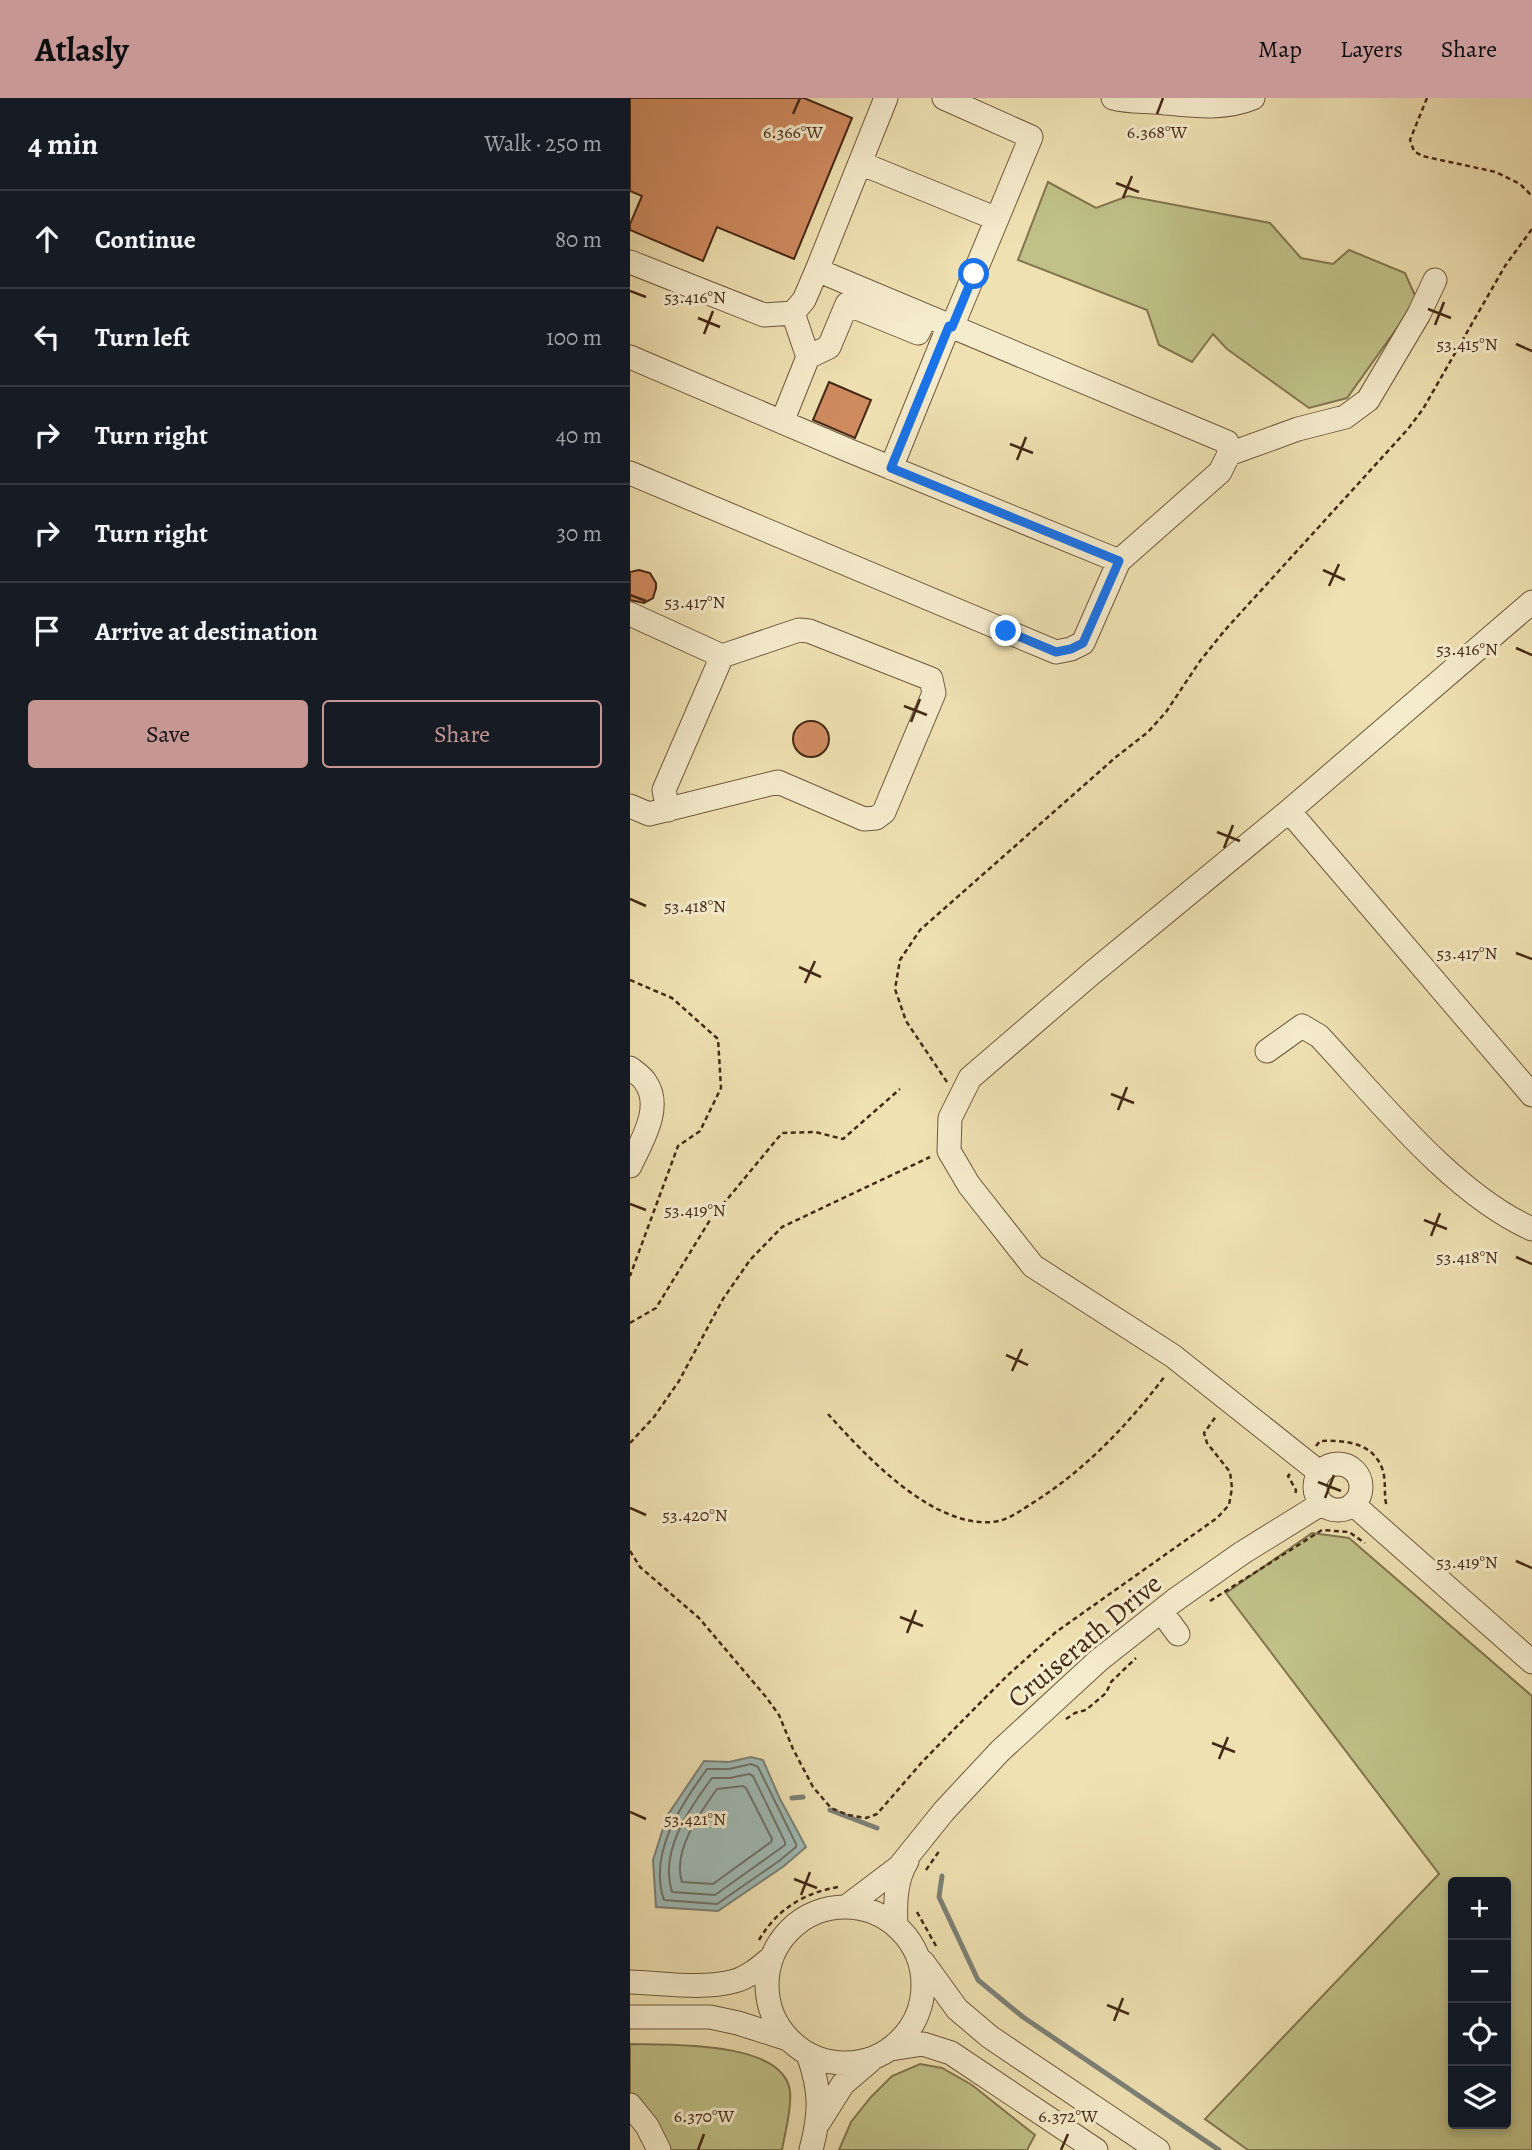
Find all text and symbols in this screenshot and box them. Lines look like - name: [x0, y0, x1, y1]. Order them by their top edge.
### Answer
- text: Atlasly: [35, 27, 129, 72]
- text: Map: [1258, 33, 1302, 65]
- text: Layers: [1340, 33, 1403, 65]
- text: Share: [1441, 33, 1497, 65]
- text: 6.366°W: [763, 120, 823, 144]
- text: 6.368°W: [1127, 120, 1187, 144]
- text: 4 min: [28, 124, 98, 164]
- text: Walk · 250 m: [484, 128, 602, 159]
- icon: ahead: [28, 220, 66, 258]
- text: Continue: [95, 222, 196, 257]
- text: 80 m: [555, 224, 602, 255]
- route start: [958, 258, 989, 289]
- text: 53.416°N: [664, 285, 726, 309]
- icon: left: [28, 318, 66, 356]
- text: Turn left: [95, 320, 190, 355]
- text: 100 m: [546, 322, 602, 353]
- text: 53.415°N: [1436, 332, 1498, 356]
- icon: right: [28, 416, 66, 454]
- text: Turn right: [95, 418, 208, 453]
- text: 40 m: [556, 420, 602, 451]
- icon: right: [28, 514, 66, 552]
- text: Turn right: [95, 516, 208, 551]
- text: 30 m: [556, 518, 602, 549]
- text: 53.417°N: [665, 590, 726, 614]
- icon: arrive: [28, 612, 66, 650]
- text: Arrive at destination: [95, 614, 318, 649]
- route end: [990, 615, 1021, 646]
- text: 53.416°N: [1436, 637, 1498, 661]
- button: Save: [28, 700, 308, 768]
- button: Share: [322, 700, 602, 768]
- text: 53.418°N: [664, 894, 726, 918]
- text: 53.417°N: [1437, 941, 1498, 965]
- text: 53.419°N: [664, 1198, 726, 1222]
- text: 53.418°N: [1436, 1245, 1498, 1269]
- text: 53.420°N: [662, 1503, 728, 1527]
- text: 53.419°N: [1436, 1550, 1498, 1574]
- street label: Cruiserath Drive: [999, 1565, 1170, 1717]
- text: 53.421°N: [664, 1807, 726, 1831]
- map controls: [1448, 1877, 1511, 2129]
- button: +: [1448, 1877, 1511, 1940]
- button: −: [1448, 1940, 1511, 2003]
- button: locate: [1448, 2003, 1511, 2066]
- button: layers: [1448, 2066, 1511, 2129]
- text: 6.370°W: [674, 2104, 735, 2128]
- text: 6.372°W: [1038, 2104, 1098, 2128]

